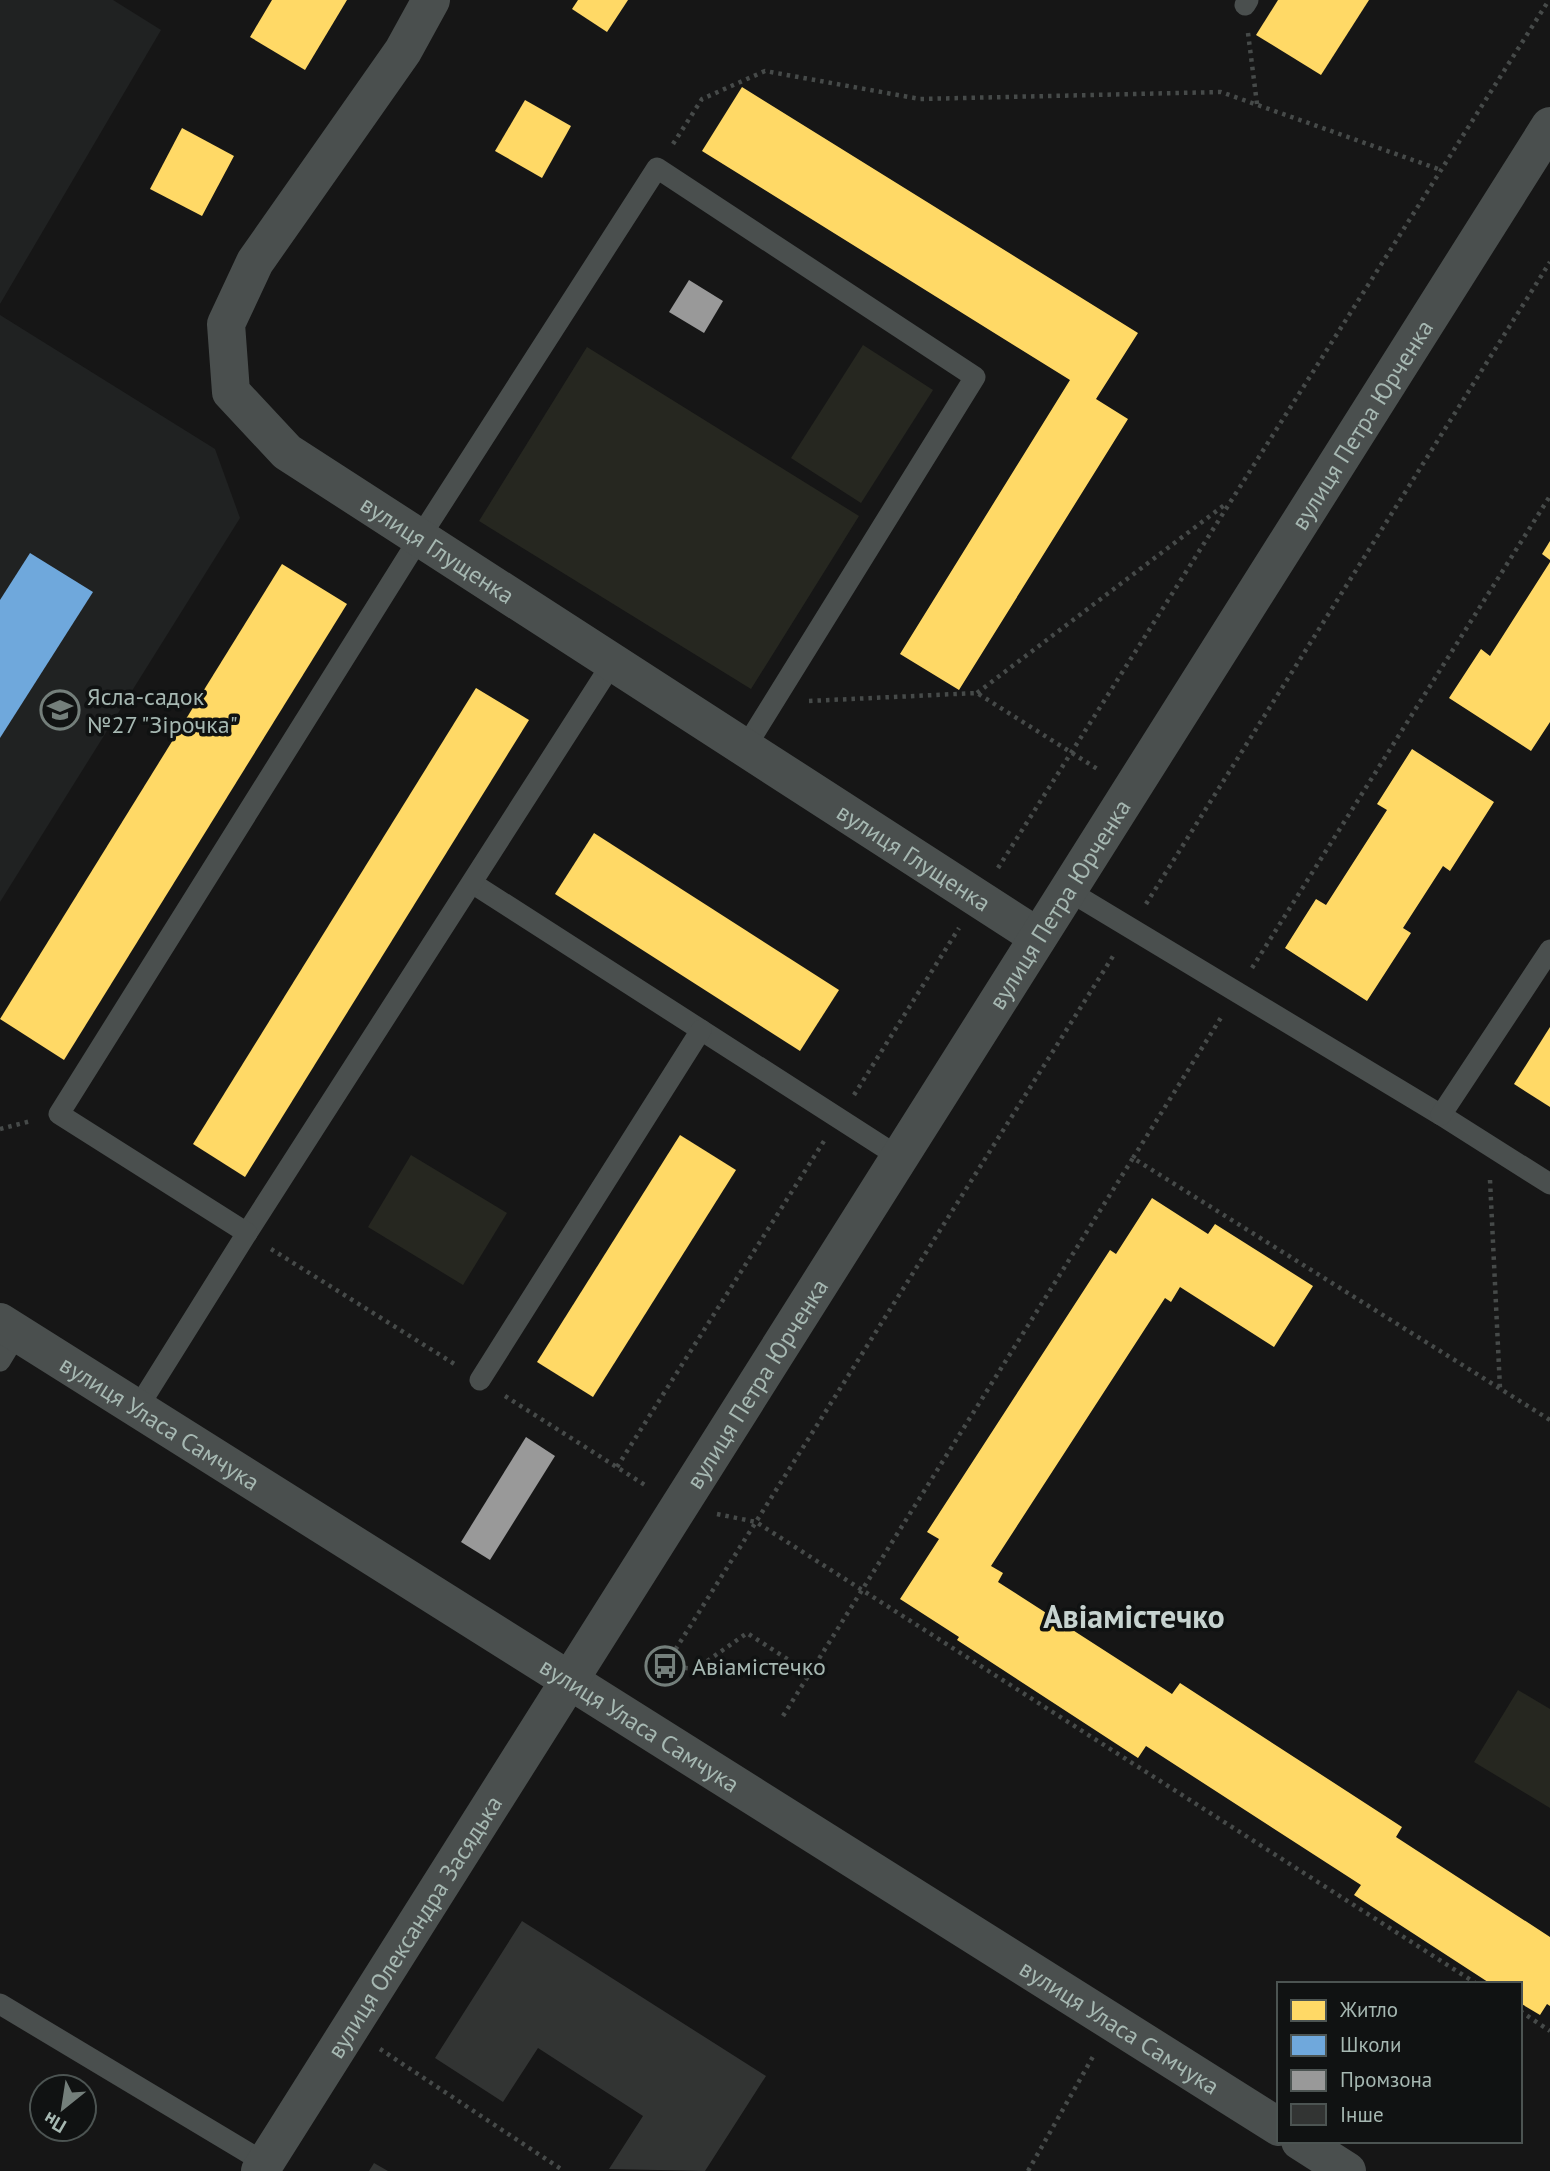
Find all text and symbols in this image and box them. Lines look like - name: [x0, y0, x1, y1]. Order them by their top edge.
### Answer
- street label: вулиця Петра Юрченка: [1284, 314, 1440, 535]
- street label: вулиця Глущенка: [355, 488, 520, 610]
- place label: Ясла-садок №27 "Зірочка": [87, 681, 238, 740]
- school or university icon: Ясла-садок №27 "Зірочка": [39, 689, 81, 731]
- street label: вулиця Петра Юрченка: [981, 793, 1137, 1015]
- street label: вулиця Глущенка: [831, 796, 997, 918]
- street label: вулиця Петра Юрченка: [679, 1273, 835, 1494]
- street label: вулиця Уласа Самчука: [54, 1348, 266, 1497]
- district label: Авіамістечко: [1043, 1595, 1225, 1637]
- bus stop icon: Авіамістечко: [644, 1645, 686, 1687]
- street label: вулиця Уласа Самчука: [534, 1650, 745, 1799]
- place label: Авіамістечко: [692, 1651, 826, 1682]
- street label: вулиця Олександра Засядька: [320, 1789, 509, 2064]
- street label: вулиця Уласа Самчука: [1014, 1952, 1225, 2101]
- legend: [1277, 1982, 1522, 2143]
- text: Житло: [1339, 1996, 1398, 2023]
- text: Школи: [1340, 2031, 1401, 2058]
- text: Промзона: [1340, 2066, 1432, 2093]
- north arrow: [28, 2073, 98, 2143]
- text: Інше: [1340, 2101, 1384, 2128]
- text: Пн: [39, 2107, 70, 2139]

